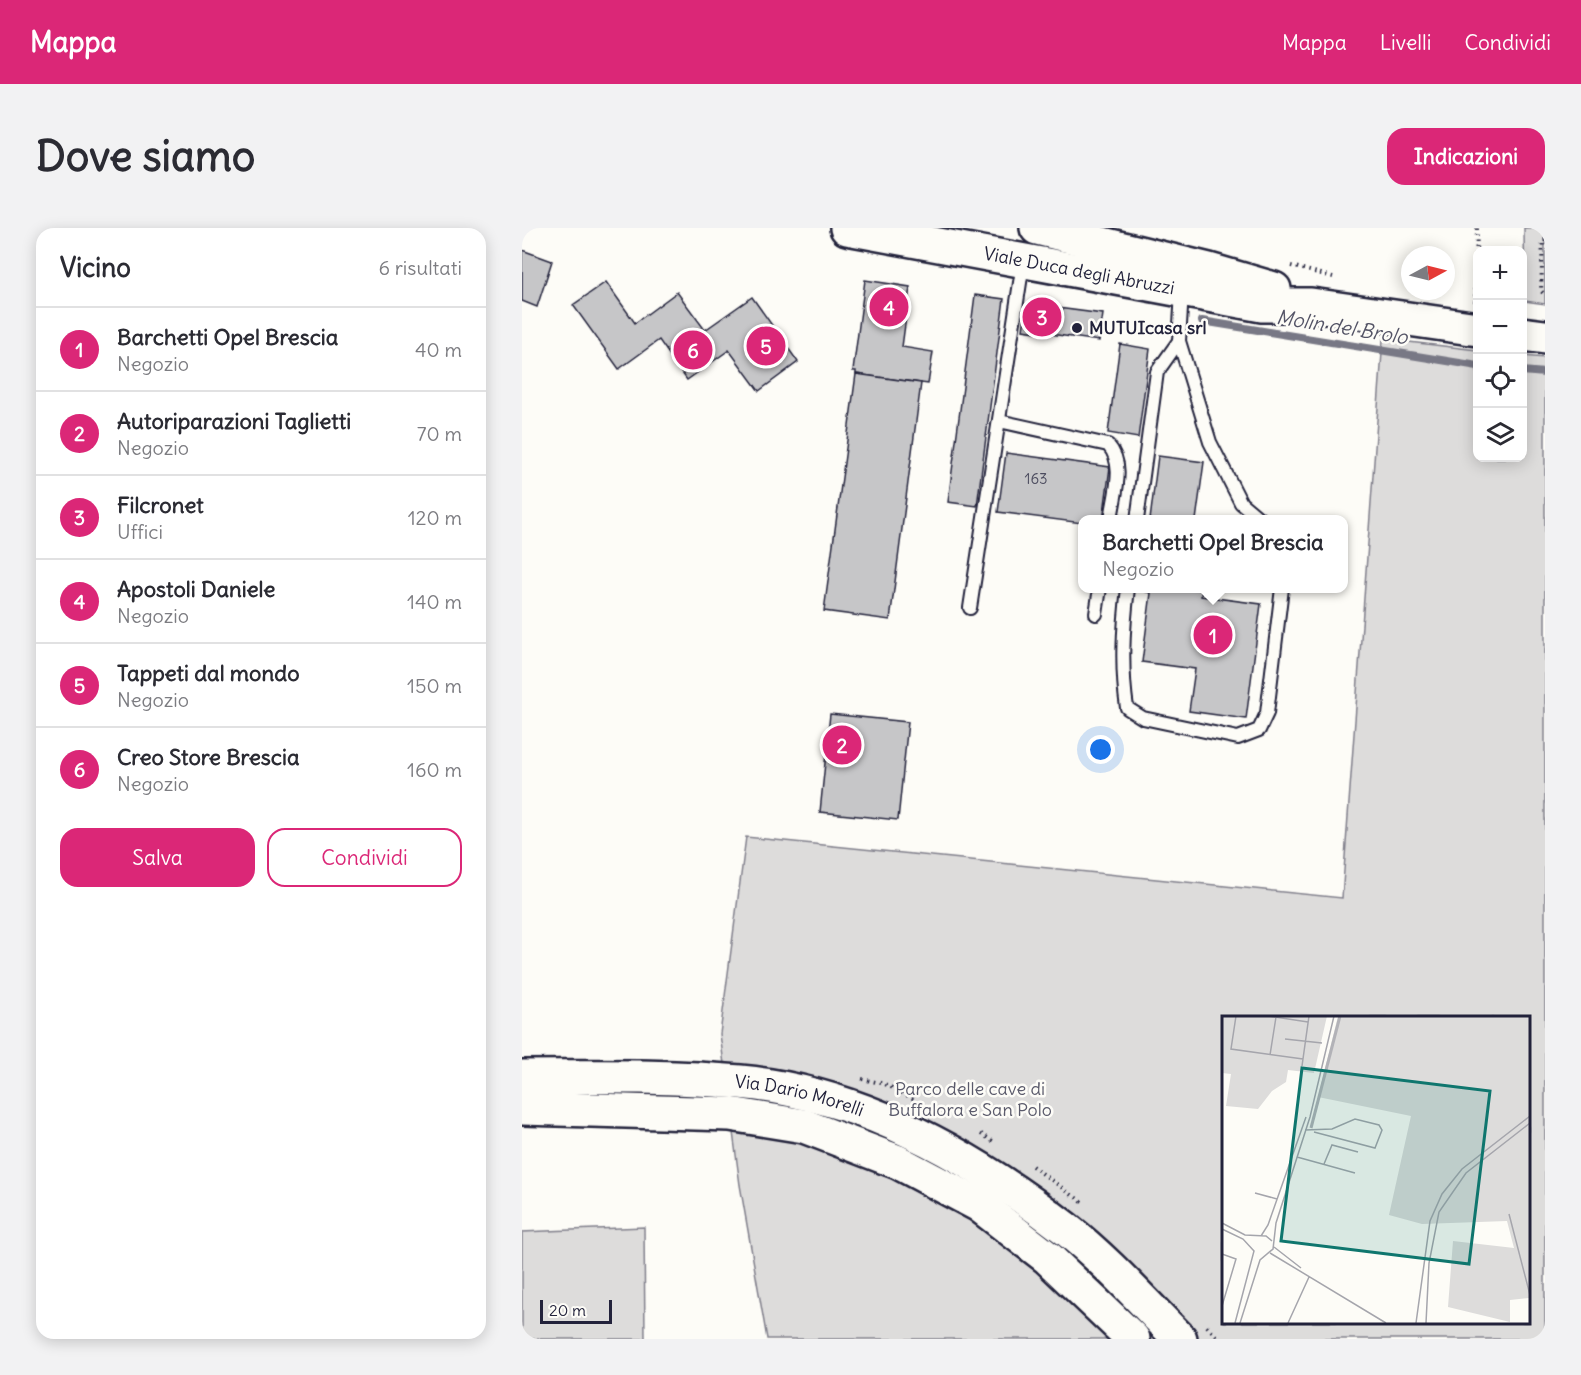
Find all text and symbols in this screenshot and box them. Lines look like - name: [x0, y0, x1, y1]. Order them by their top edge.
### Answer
- text: Mappa: [30, 24, 116, 60]
- text: Mappa: [1282, 29, 1347, 56]
- text: Livelli: [1380, 29, 1431, 56]
- text: Condividi: [1464, 29, 1551, 56]
- button: Indicazioni: [1387, 128, 1545, 185]
- text: Dove siamo: [36, 130, 255, 182]
- street label: Viale Duca degli Abruzzi: [982, 242, 1176, 300]
- north arrow: [1401, 246, 1455, 300]
- map controls: [1473, 246, 1527, 462]
- button: +: [1473, 246, 1527, 300]
- text: Vicino: [60, 251, 131, 284]
- text: 6 risultati: [378, 255, 462, 280]
- pin: 4: [870, 284, 908, 329]
- pin: 3: [1022, 294, 1062, 340]
- button: −: [1473, 300, 1527, 354]
- water label: Molin del Brolo: [1275, 304, 1411, 349]
- place label: MUTUIcasa srl: [1089, 316, 1207, 339]
- marker: MUTUIcasa srl: [1070, 321, 1084, 335]
- text: Barchetti Opel Brescia: [117, 323, 338, 351]
- pin: 5: [746, 324, 786, 368]
- pin: 6: [674, 328, 712, 372]
- text: 1: [76, 337, 83, 362]
- text: 40 m: [415, 337, 462, 362]
- text: Negozio: [117, 351, 189, 376]
- button: locate: [1473, 354, 1527, 408]
- text: Autoriparazioni Taglietti: [117, 407, 351, 435]
- button: layers: [1473, 408, 1527, 462]
- text: 2: [74, 421, 85, 446]
- text: 70 m: [417, 421, 462, 446]
- text: Negozio: [117, 435, 189, 460]
- house number: 163: [1024, 469, 1048, 488]
- text: Filcronet: [117, 491, 204, 519]
- text: 3: [74, 505, 85, 530]
- text: 120 m: [408, 505, 462, 530]
- popup: [1078, 515, 1348, 593]
- text: Uffici: [117, 519, 163, 544]
- text: Barchetti Opel Brescia: [1102, 528, 1324, 556]
- text: Negozio: [1102, 556, 1174, 581]
- text: Apostoli Daniele: [117, 575, 275, 603]
- text: 4: [74, 589, 85, 614]
- text: 140 m: [407, 589, 462, 614]
- text: Negozio: [117, 603, 189, 628]
- pin: 1: [1194, 612, 1232, 658]
- text: Tappeti dal mondo: [117, 659, 300, 687]
- text: 5: [74, 673, 85, 698]
- text: 150 m: [407, 673, 462, 698]
- text: Negozio: [117, 687, 189, 712]
- pin: 2: [822, 722, 862, 768]
- your location: [1086, 735, 1115, 764]
- text: Creo Store Brescia: [117, 743, 299, 771]
- text: 6: [74, 757, 85, 782]
- text: 160 m: [407, 757, 462, 782]
- text: Negozio: [117, 771, 189, 796]
- button: Salva: [60, 828, 255, 887]
- button: Condividi: [267, 828, 462, 887]
- inset map: [1222, 1016, 1530, 1324]
- street label: Via Dario Morelli: [734, 1070, 867, 1121]
- park label: Parco delle cave di Buffalora e San Polo: [888, 1077, 1052, 1121]
- scale bar: [540, 1297, 612, 1324]
- text: 20 m: [549, 1300, 586, 1320]

